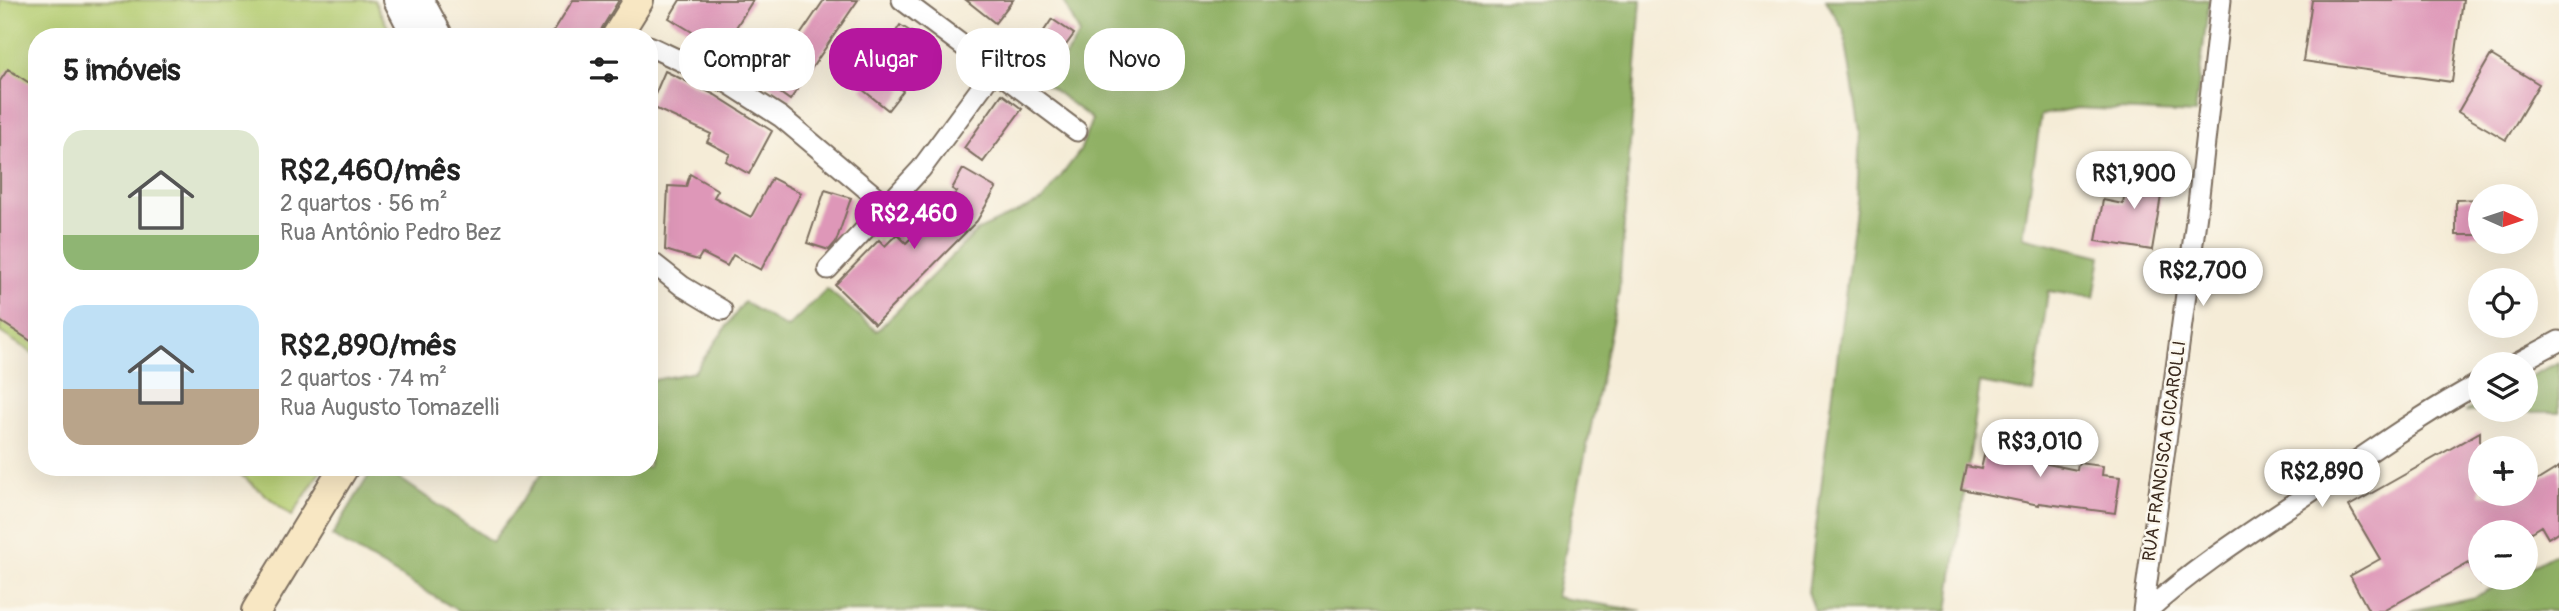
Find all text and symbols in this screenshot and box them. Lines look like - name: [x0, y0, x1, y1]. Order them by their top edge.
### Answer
- chip: Comprar: [679, 28, 815, 91]
- chip: Alugar: [829, 28, 942, 91]
- chip: Filtros: [956, 28, 1070, 91]
- chip: Novo: [1084, 28, 1185, 91]
- icon: filters: [585, 51, 623, 89]
- text: 5 imóveis: [63, 52, 180, 89]
- text: R$2,460/mês: [280, 152, 460, 189]
- pin: R$1,900: [2069, 152, 2199, 211]
- icon: home: [119, 158, 203, 242]
- text: R$1,900: [2092, 159, 2176, 188]
- north arrow: [2468, 184, 2538, 254]
- map controls: [2468, 184, 2538, 590]
- text: 2 quartos · 56 m²: [280, 189, 448, 218]
- pin: R$2,460: [849, 191, 979, 251]
- text: R$2,460: [871, 199, 957, 228]
- text: Rua Antônio Pedro Bez: [280, 218, 501, 247]
- pin: R$2,700: [2138, 248, 2268, 308]
- text: R$2,700: [2159, 256, 2247, 285]
- button: locate: [2468, 268, 2538, 338]
- text: R$2,890/mês: [280, 327, 456, 364]
- icon: home: [119, 333, 203, 417]
- street label: RUA FRANCISCA CICAROLLI: [2138, 339, 2191, 563]
- button: layers: [2468, 352, 2538, 422]
- text: 2 quartos · 74 m²: [280, 364, 447, 393]
- text: Rua Augusto Tomazelli: [280, 393, 499, 422]
- pin: R$3,010: [1975, 420, 2105, 479]
- text: R$3,010: [1998, 427, 2082, 456]
- button: +: [2468, 436, 2538, 506]
- pin: R$2,890: [2257, 449, 2387, 509]
- text: R$2,890: [2280, 457, 2364, 486]
- button: −: [2468, 520, 2538, 590]

